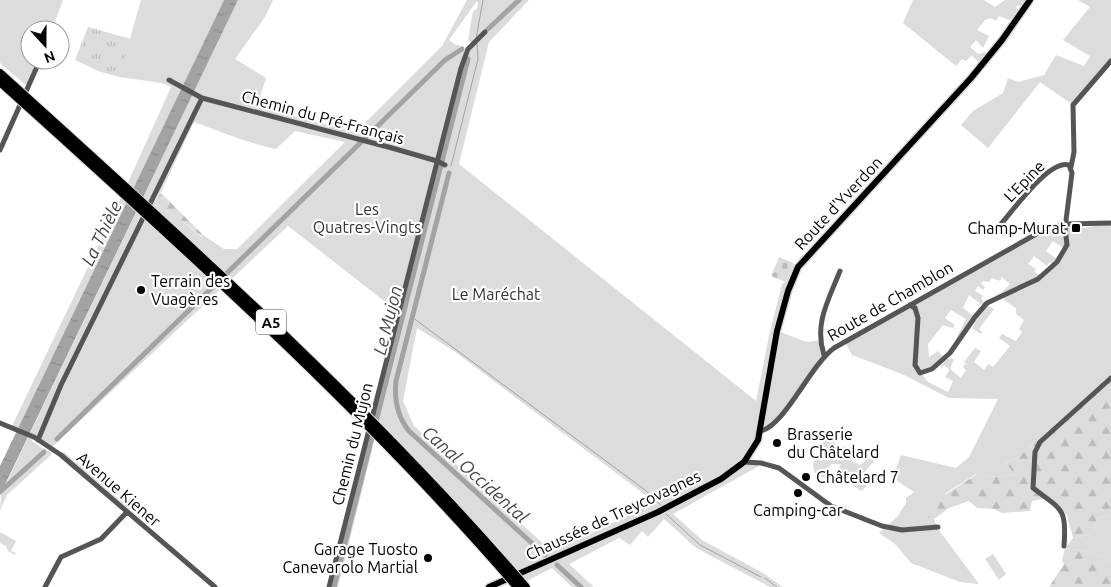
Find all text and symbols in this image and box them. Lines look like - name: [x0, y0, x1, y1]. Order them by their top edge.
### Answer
- north arrow: [20, 20, 70, 70]
- text: N: [42, 48, 57, 66]
- street label: Chemin du Pré-Français: [240, 87, 406, 147]
- street label: Route d'Yverdon: [790, 153, 886, 253]
- street label: L'Epine: [1000, 157, 1048, 205]
- water label: La Thièle: [77, 197, 125, 269]
- park label: Les Quatres-Vingts: [313, 200, 421, 236]
- place label: Champ-Murat: [967, 219, 1067, 237]
- marker: Champ-Murat: [1070, 222, 1082, 234]
- street label: Route de Chamblon: [824, 258, 956, 344]
- place label: Terrain des Vuagères: [151, 272, 230, 308]
- water label: Le Mujon: [369, 283, 405, 357]
- marker: Terrain des Vuagères: [135, 284, 147, 296]
- park label: Le Maréchat: [452, 285, 541, 303]
- road number: A5: [256, 310, 286, 334]
- street label: Chemin du Mujon: [328, 381, 376, 507]
- water label: Canal Occidental: [419, 421, 533, 527]
- place label: Brasserie du Châtelard: [787, 425, 879, 461]
- marker: Brasserie du Châtelard: [771, 437, 783, 449]
- street label: Avenue Kiener: [74, 448, 164, 530]
- street label: Chaussée de Treycovagnes: [523, 466, 703, 564]
- place label: Châtelard 7: [816, 468, 899, 486]
- marker: Châtelard 7: [800, 471, 812, 483]
- marker: Camping-car: [792, 487, 804, 499]
- place label: Camping-car: [753, 501, 843, 519]
- place label: Garage Tuosto Canevarolo Martial: [283, 540, 418, 576]
- marker: Garage Tuosto Canevarolo Martial: [422, 552, 434, 564]

